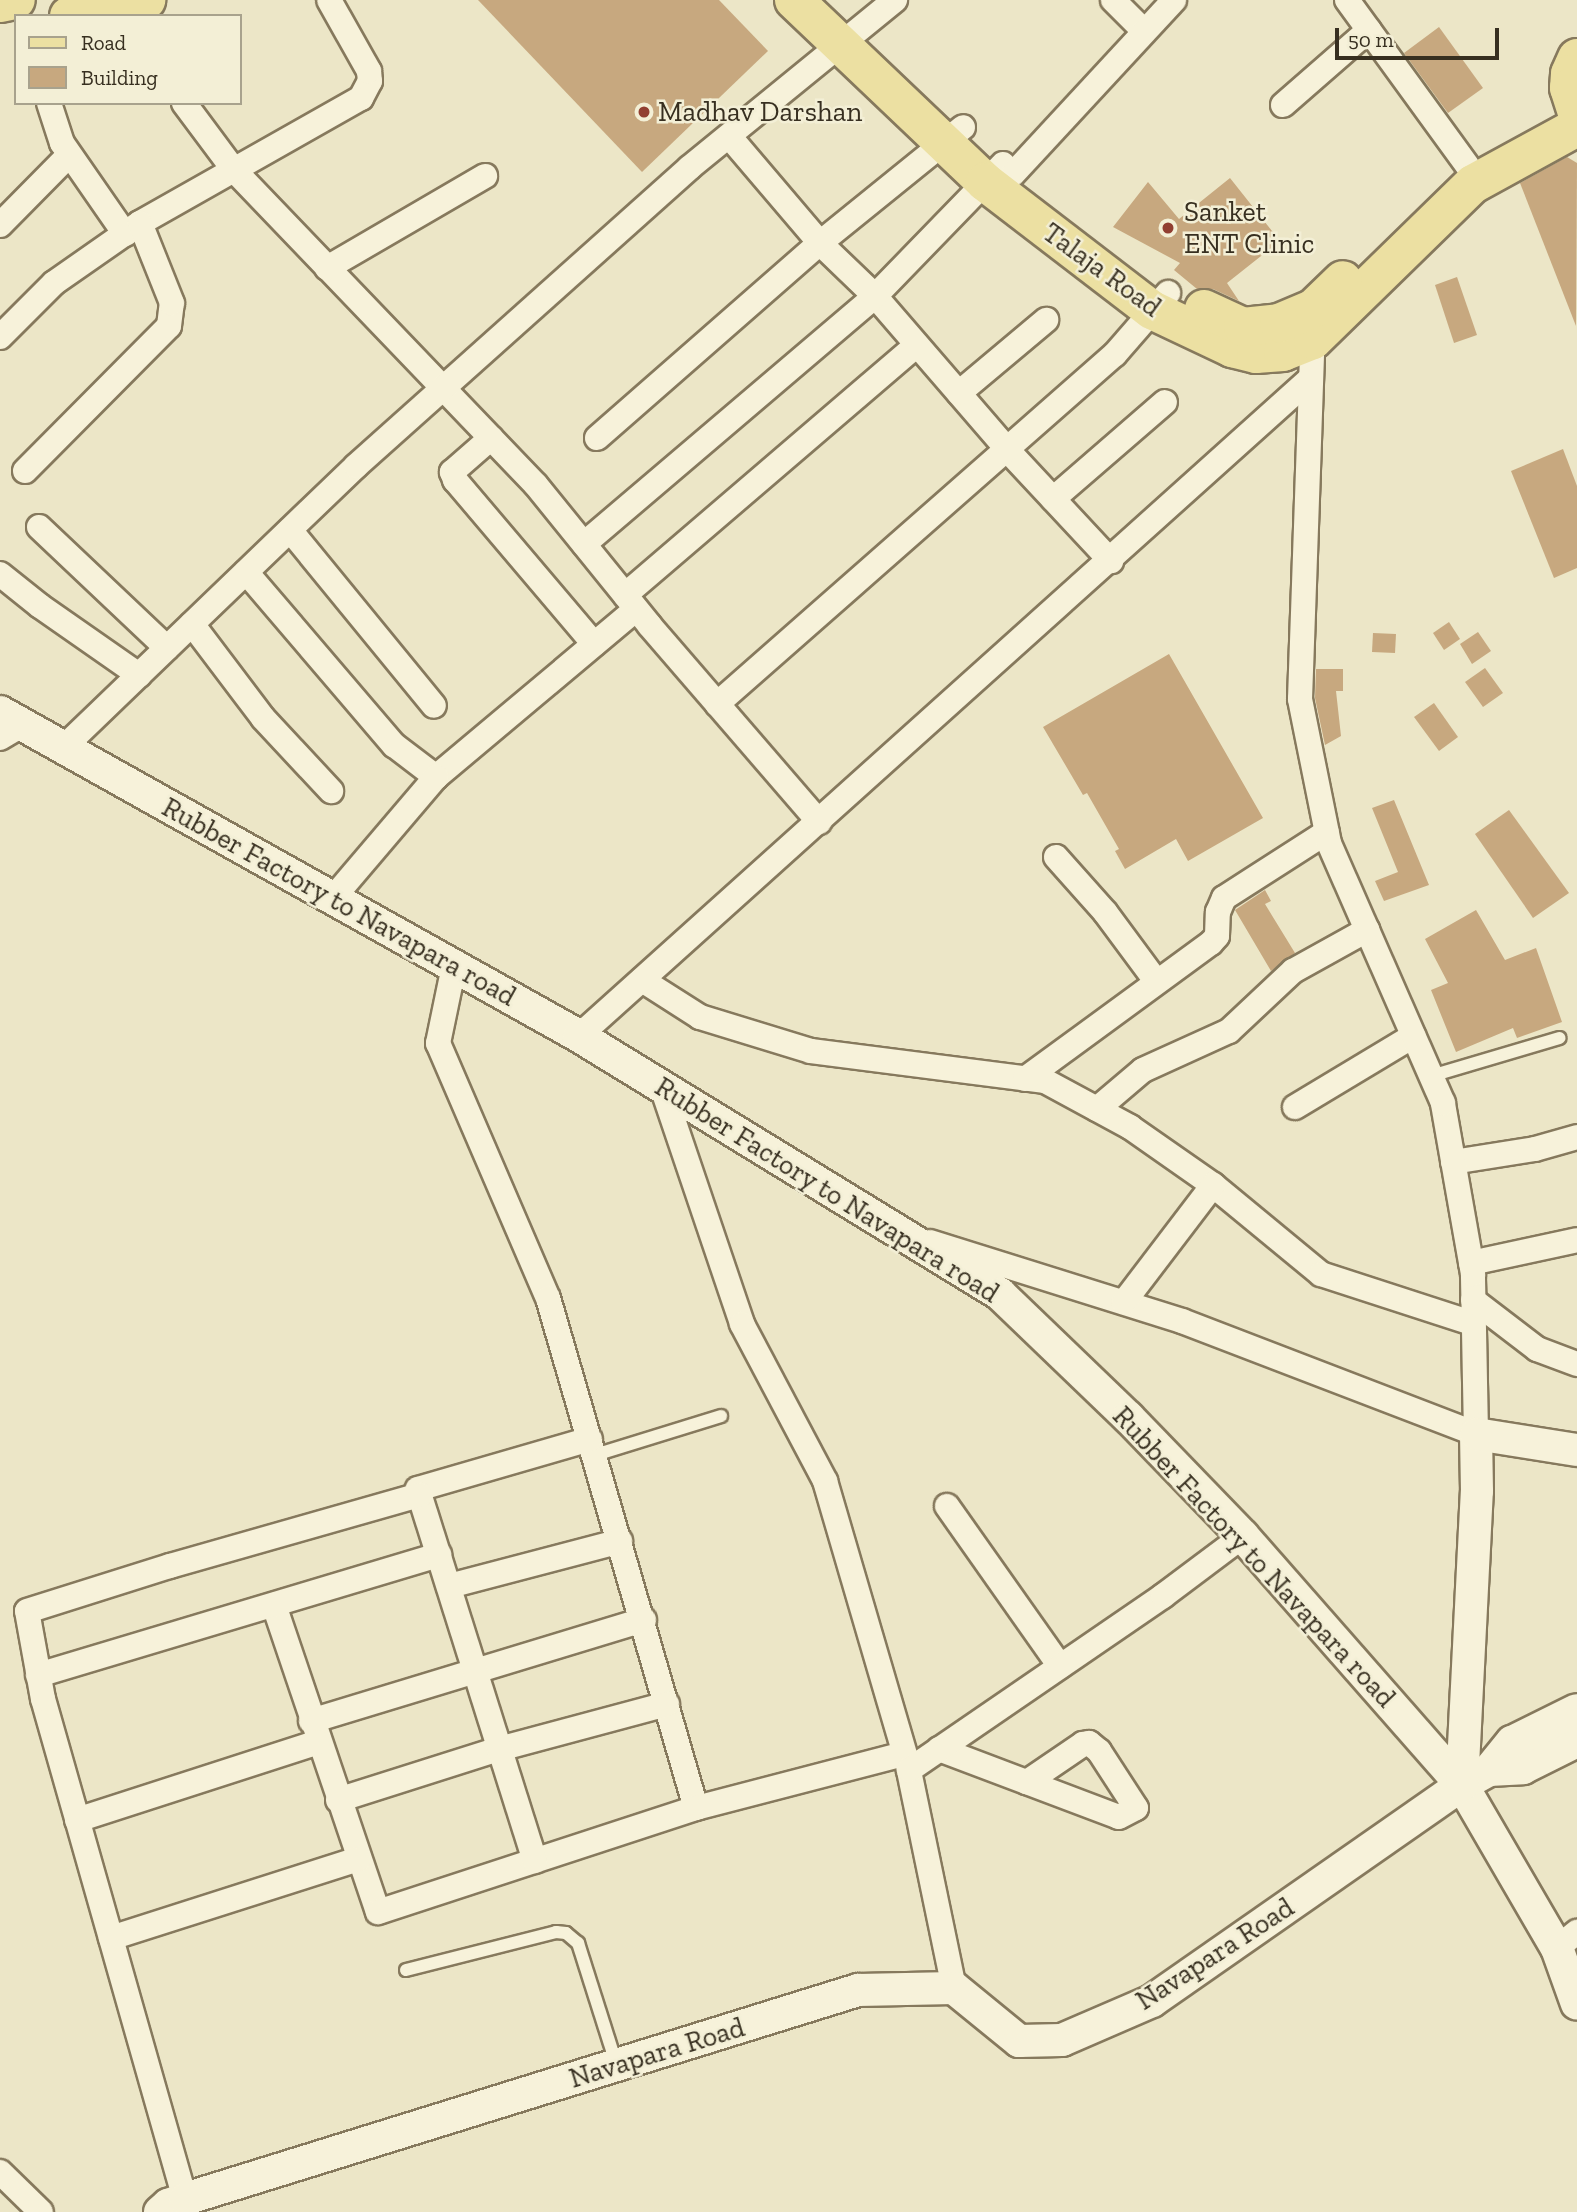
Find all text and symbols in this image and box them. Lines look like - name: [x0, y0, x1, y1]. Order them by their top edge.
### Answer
- legend: [14, 14, 242, 105]
- scale bar: [1339, 14, 1504, 58]
- text: 50 m: [1348, 27, 1394, 52]
- text: Road: [81, 30, 126, 55]
- text: Building: [81, 65, 158, 90]
- place label: Madhav Darshan: [658, 95, 863, 129]
- marker: Madhav Darshan: [636, 104, 652, 120]
- place label: Sanket ENT Clinic: [1184, 195, 1315, 261]
- street label: Talaja Road: [1036, 216, 1168, 324]
- marker: Sanket ENT Clinic: [1158, 218, 1178, 238]
- street label: Rubber Factory to Navapara road: [156, 790, 522, 1014]
- street label: Rubber Factory to Navapara road: [648, 1070, 1006, 1310]
- street label: Rubber Factory to Navapara road: [1105, 1399, 1403, 1715]
- street label: Navapara Road: [1130, 1890, 1300, 2018]
- street label: Navapara Road: [565, 2010, 749, 2096]

